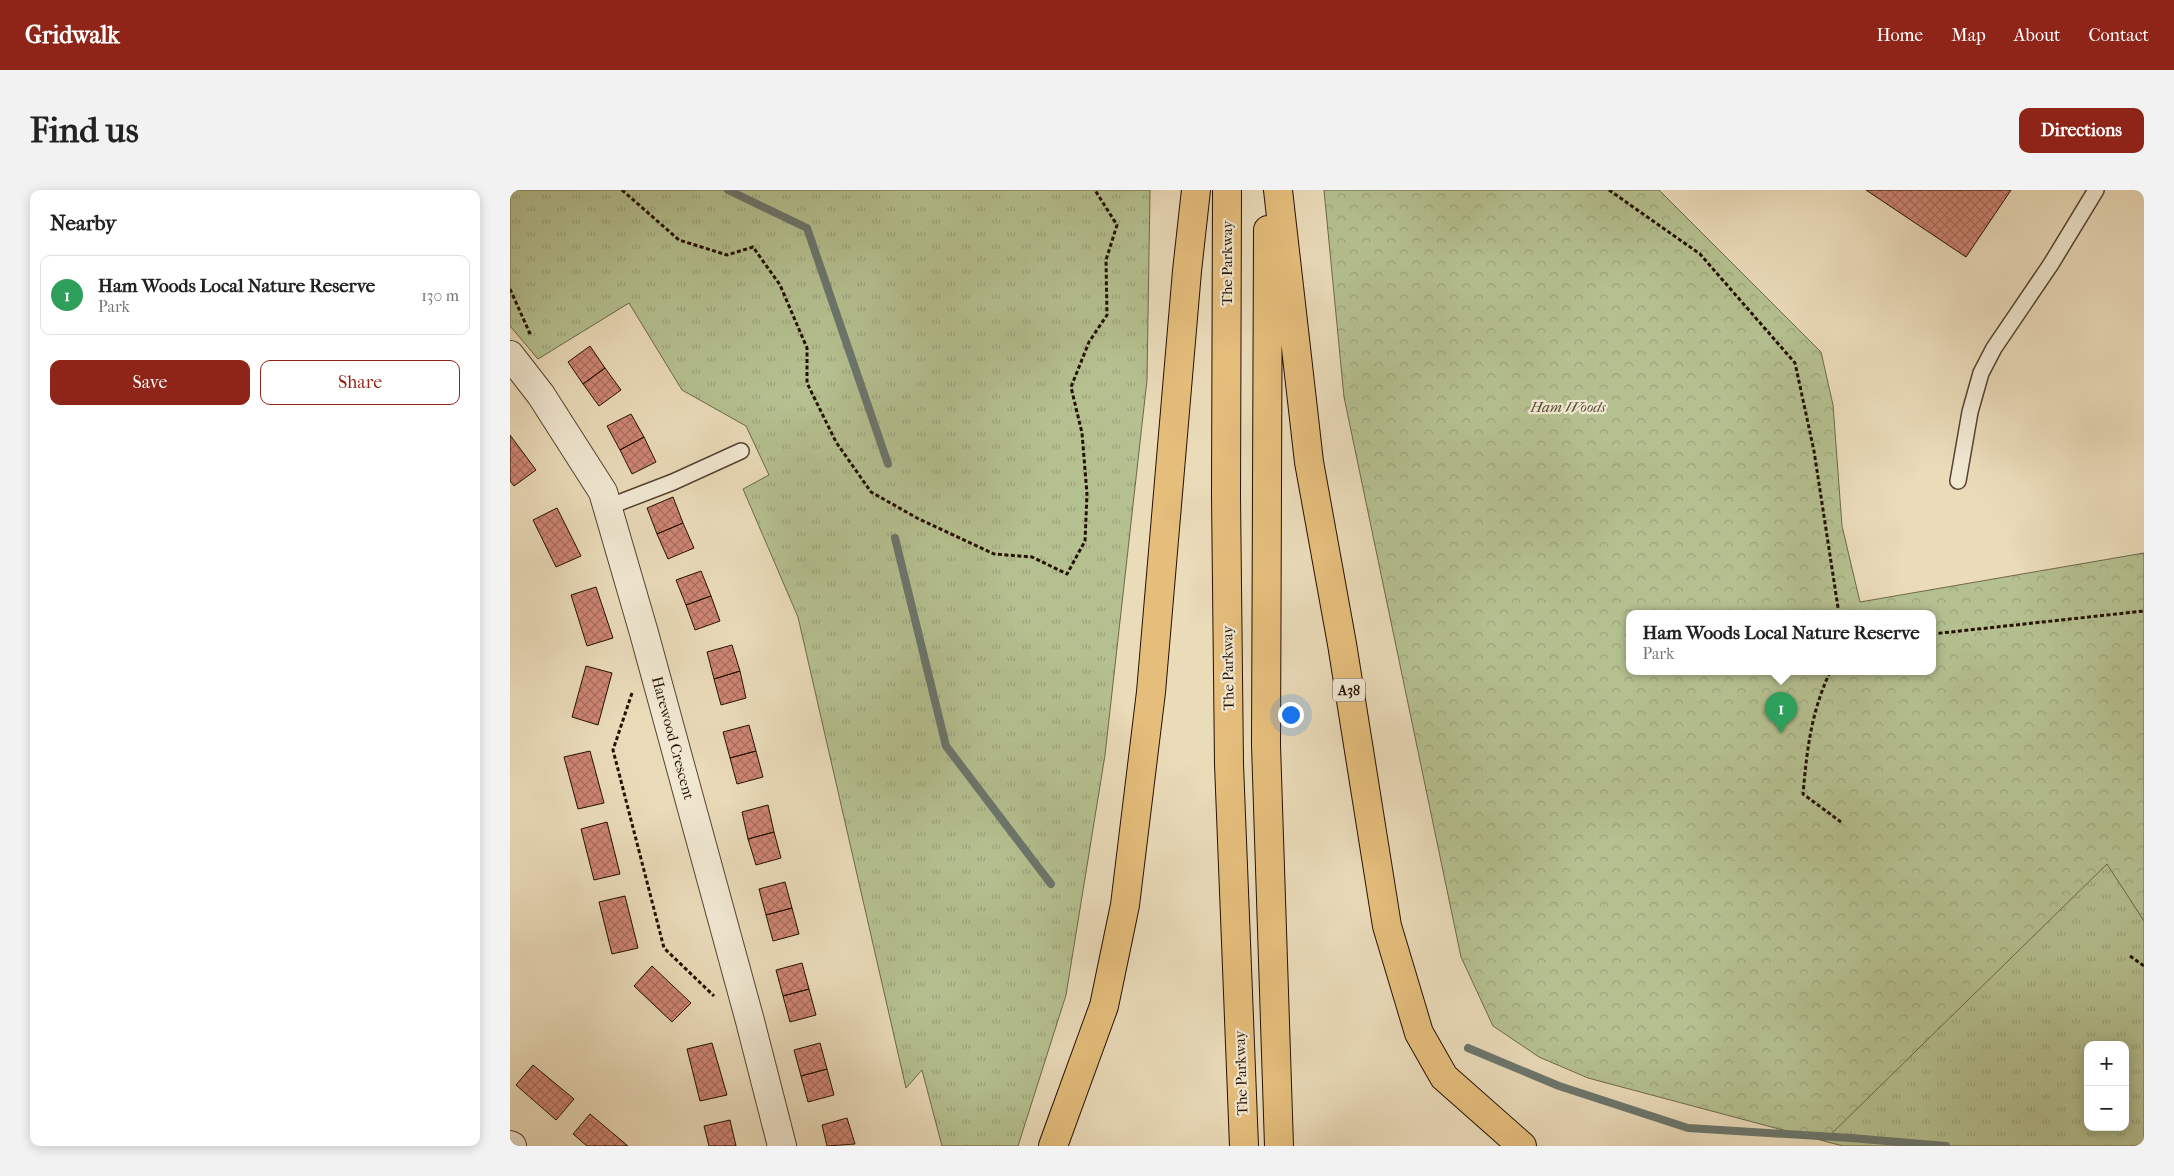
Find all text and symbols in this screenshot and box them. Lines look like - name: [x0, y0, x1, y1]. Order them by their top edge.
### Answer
- text: Gridwalk: [25, 21, 120, 49]
- text: Home: [1876, 25, 1923, 46]
- text: Map: [1951, 25, 1986, 46]
- text: About: [2014, 25, 2060, 46]
- text: Contact: [2088, 25, 2149, 46]
- button: Directions: [2019, 108, 2144, 153]
- text: Find us: [30, 110, 139, 151]
- text: Nearby: [50, 211, 116, 235]
- street label: The Parkway: [1218, 220, 1236, 305]
- text: Ham Woods Local Nature Reserve: [98, 275, 375, 297]
- text: 1: [64, 286, 70, 305]
- text: 130 m: [421, 286, 459, 305]
- text: Park: [98, 297, 130, 316]
- button: Save: [50, 360, 250, 405]
- button: Share: [260, 360, 460, 405]
- park label: Ham Woods: [1530, 398, 1606, 416]
- popup: [1626, 610, 1936, 675]
- text: Ham Woods Local Nature Reserve: [1642, 622, 1920, 644]
- street label: The Parkway: [1218, 624, 1238, 711]
- text: Park: [1642, 644, 1674, 663]
- street label: Harewood Crescent: [648, 674, 698, 802]
- road number: A38: [1333, 678, 1365, 702]
- pin: 1: [1765, 692, 1797, 733]
- your location: [1278, 702, 1304, 728]
- street label: The Parkway: [1230, 1029, 1251, 1116]
- map controls: [2084, 1041, 2129, 1131]
- button: +: [2084, 1041, 2129, 1086]
- button: −: [2084, 1086, 2129, 1131]

